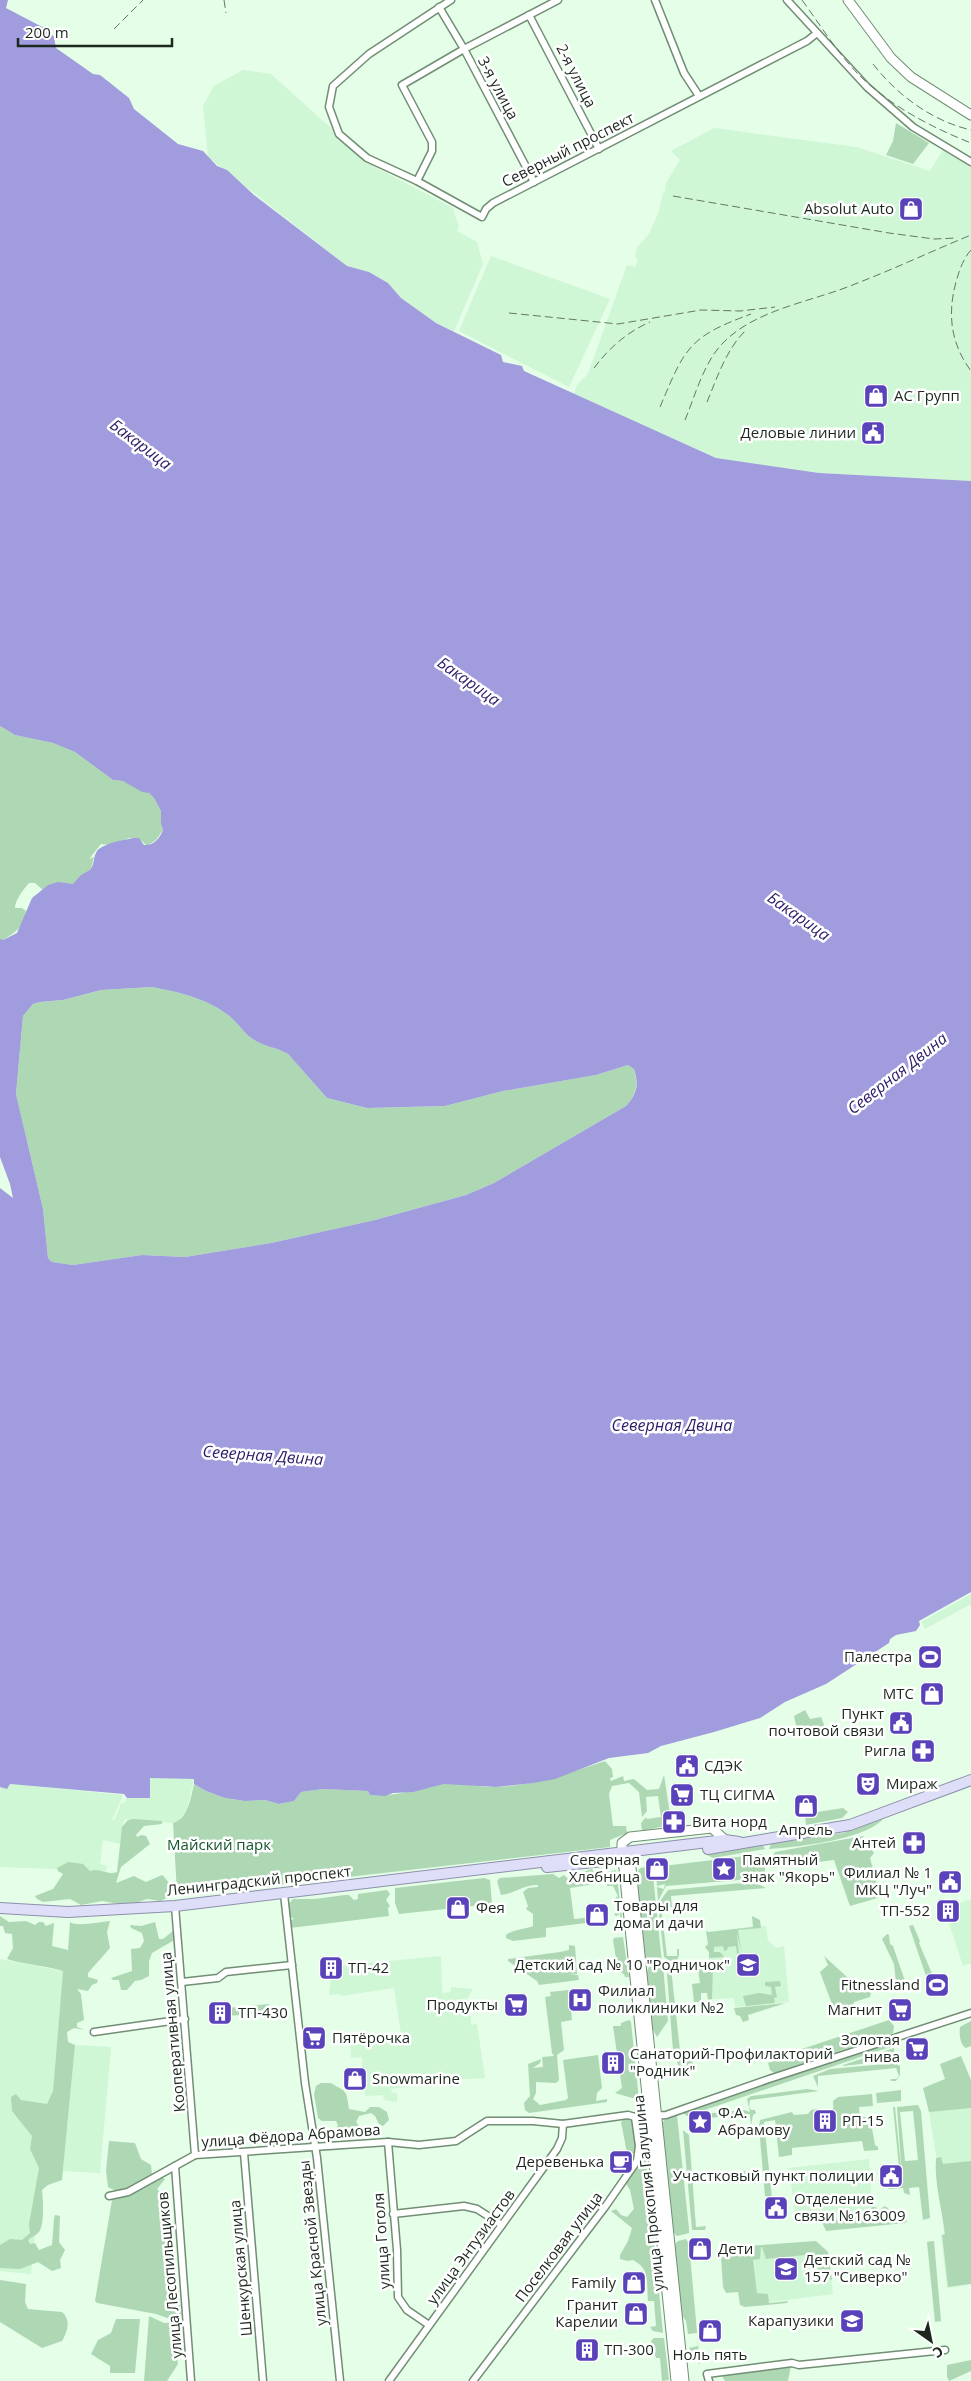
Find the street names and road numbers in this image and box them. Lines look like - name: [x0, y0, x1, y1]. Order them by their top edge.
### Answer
- street label: 2-я улица: [552, 40, 601, 111]
- street label: 3-я улица: [474, 52, 524, 123]
- street label: Северный проспект: [498, 107, 637, 191]
- street label: Ленинградский проспект: [166, 1860, 352, 1900]
- street label: Кооперативная улица: [155, 1951, 189, 2113]
- street label: улица Прокопия Галушина: [628, 2094, 668, 2292]
- street label: улица Фёдора Абрамова: [201, 2119, 381, 2151]
- street label: улица Красной Звезды: [293, 2159, 331, 2327]
- street label: улица Энтузиастов: [422, 2185, 519, 2308]
- street label: Поселковая улица: [510, 2187, 606, 2306]
- street label: улица Лесопильщиков: [152, 2191, 186, 2359]
- street label: улица Гоголя: [368, 2192, 394, 2290]
- street label: Шенкурская улица: [224, 2199, 256, 2337]

